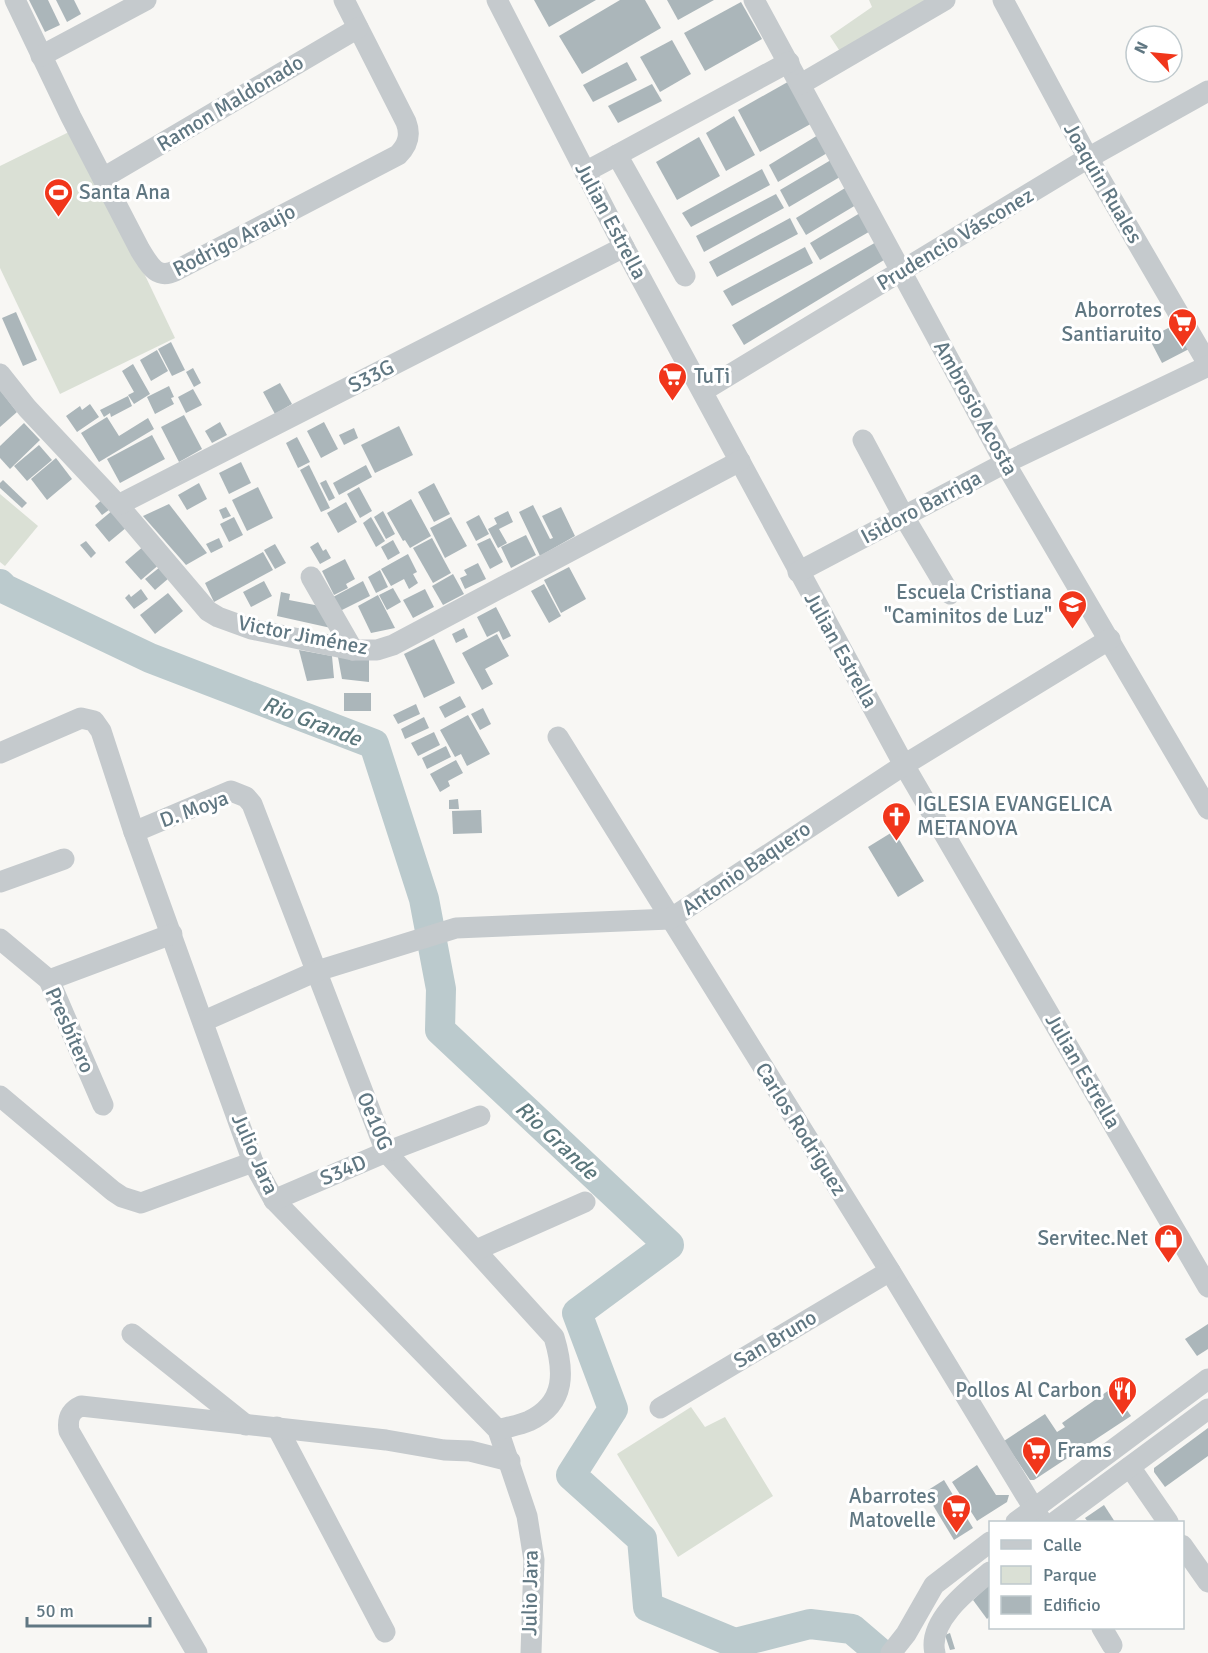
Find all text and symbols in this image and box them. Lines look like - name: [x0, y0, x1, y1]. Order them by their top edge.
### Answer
- north arrow: [1124, 24, 1184, 84]
- text: N: [1130, 38, 1153, 57]
- street label: Ramon Maldonado: [152, 49, 308, 157]
- street label: Joaquin Ruales: [1058, 118, 1148, 248]
- street label: Julian Estrella: [569, 158, 653, 284]
- sports icon: Santa Ana: [42, 176, 74, 218]
- place label: Santa Ana: [79, 179, 170, 205]
- street label: Prudencio Vásconez: [872, 182, 1038, 296]
- street label: Rodrigo Araujo: [168, 198, 300, 282]
- place label: Aborrotes Santiaruito: [1062, 297, 1162, 347]
- supermarket icon: Aborrotes Santiaruito: [1167, 306, 1199, 348]
- street label: Ambrosio Acosta: [928, 336, 1024, 480]
- street label: S33G: [344, 354, 398, 398]
- supermarket icon: TuTi: [657, 360, 689, 402]
- place label: TuTi: [694, 363, 730, 389]
- street label: Isidoro Barriga: [856, 464, 986, 550]
- place label: Escuela Cristiana "Caminitos de Luz": [884, 579, 1052, 629]
- street label: Julian Estrella: [798, 588, 884, 712]
- school or university icon: Escuela Cristiana "Caminitos de Luz": [1057, 588, 1089, 630]
- street label: Victor Jiménez: [236, 610, 370, 660]
- water label: Rio Grande: [259, 690, 366, 752]
- street label: D. Moya: [156, 785, 232, 833]
- place label: IGLESIA EVANGELICA METANOYA: [917, 791, 1113, 841]
- church icon: IGLESIA EVANGELICA METANOYA: [880, 800, 912, 842]
- street label: Antonio Baquero: [677, 815, 815, 921]
- street label: Presbítero: [40, 983, 100, 1077]
- street label: Julian Estrella: [1040, 1009, 1126, 1133]
- street label: Carlos Rodriguez: [750, 1058, 852, 1200]
- street label: Oe10G: [351, 1088, 399, 1154]
- water label: Rio Grande: [510, 1095, 605, 1186]
- street label: Julio Jara: [226, 1109, 284, 1199]
- street label: S34D: [316, 1149, 370, 1191]
- shop icon: Servitec.Net: [1153, 1222, 1185, 1264]
- place label: Servitec.Net: [1037, 1225, 1148, 1251]
- street label: San Bruno: [729, 1304, 821, 1374]
- restaurant icon: Pollos Al Carbon: [1107, 1374, 1139, 1416]
- place label: Pollos Al Carbon: [955, 1377, 1102, 1403]
- supermarket icon: Frams: [1020, 1434, 1052, 1476]
- place label: Frams: [1057, 1437, 1112, 1463]
- place label: Abarrotes Matovelle: [849, 1483, 936, 1533]
- supermarket icon: Abarrotes Matovelle: [941, 1492, 973, 1534]
- legend: [989, 1521, 1184, 1629]
- text: Calle: [1043, 1534, 1082, 1556]
- street label: Julio Jara: [516, 1550, 544, 1636]
- text: Parque: [1043, 1564, 1097, 1586]
- scale bar: [27, 1590, 150, 1628]
- text: Edificio: [1043, 1594, 1101, 1616]
- text: 50 m: [36, 1600, 74, 1622]

